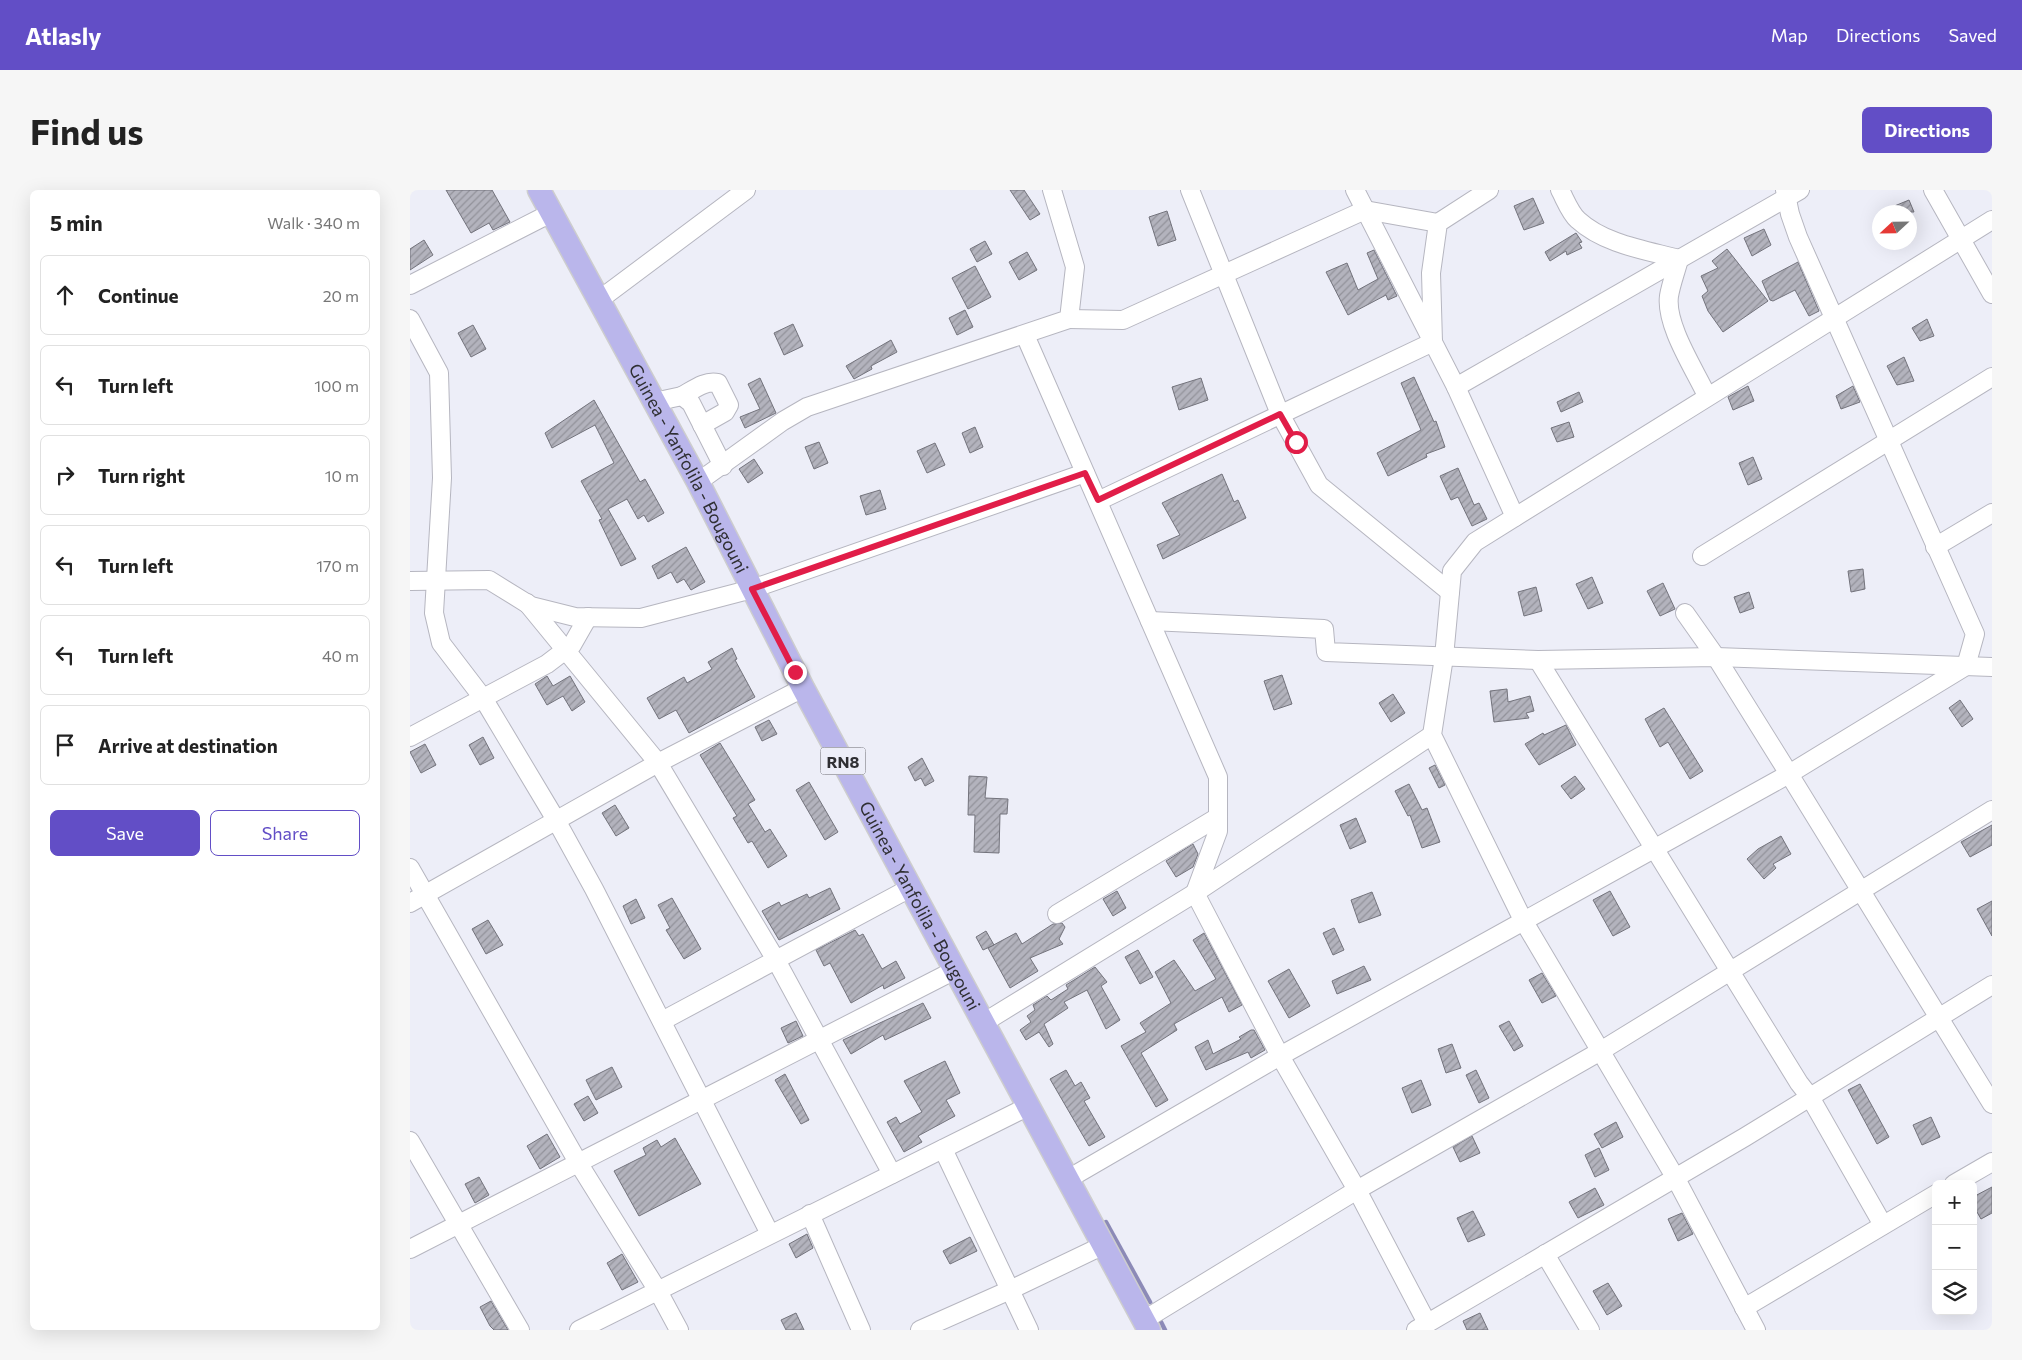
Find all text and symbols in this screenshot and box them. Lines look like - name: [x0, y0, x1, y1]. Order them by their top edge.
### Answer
- text: Atlasly: [25, 21, 102, 50]
- text: Map: [1771, 24, 1808, 46]
- text: Directions: [1836, 24, 1920, 46]
- text: Saved: [1948, 24, 1997, 46]
- button: Directions: [1862, 107, 1992, 153]
- text: Find us: [30, 109, 144, 152]
- north arrow: [1872, 205, 1917, 250]
- text: 5 min: [50, 210, 103, 235]
- text: Walk · 340 m: [267, 213, 360, 232]
- icon: ahead: [51, 281, 79, 309]
- text: Continue: [98, 284, 178, 307]
- text: 20 m: [323, 286, 359, 305]
- street label: Guinea - Yanfolila - Bougouni: [624, 359, 754, 577]
- icon: left: [51, 371, 79, 399]
- text: Turn left: [98, 374, 173, 397]
- text: 100 m: [314, 376, 359, 395]
- route start: [1285, 431, 1308, 454]
- icon: right: [51, 461, 79, 489]
- text: Turn right: [98, 464, 185, 487]
- text: 10 m: [325, 466, 359, 485]
- icon: left: [51, 551, 79, 579]
- text: Turn left: [98, 554, 173, 577]
- text: 170 m: [316, 556, 359, 575]
- icon: left: [51, 641, 79, 669]
- text: Turn left: [98, 644, 173, 667]
- text: 40 m: [322, 646, 359, 665]
- route end: [784, 661, 807, 684]
- icon: arrive: [51, 731, 79, 759]
- text: Arrive at destination: [98, 734, 278, 757]
- road number: RN8: [820, 748, 866, 774]
- street label: Guinea - Yanfolila - Bougouni: [855, 797, 986, 1014]
- button: Save: [50, 810, 200, 856]
- button: Share: [210, 810, 360, 856]
- map controls: [1932, 1180, 1977, 1315]
- button: +: [1932, 1180, 1977, 1225]
- button: −: [1932, 1225, 1977, 1270]
- button: layers: [1932, 1270, 1977, 1315]

